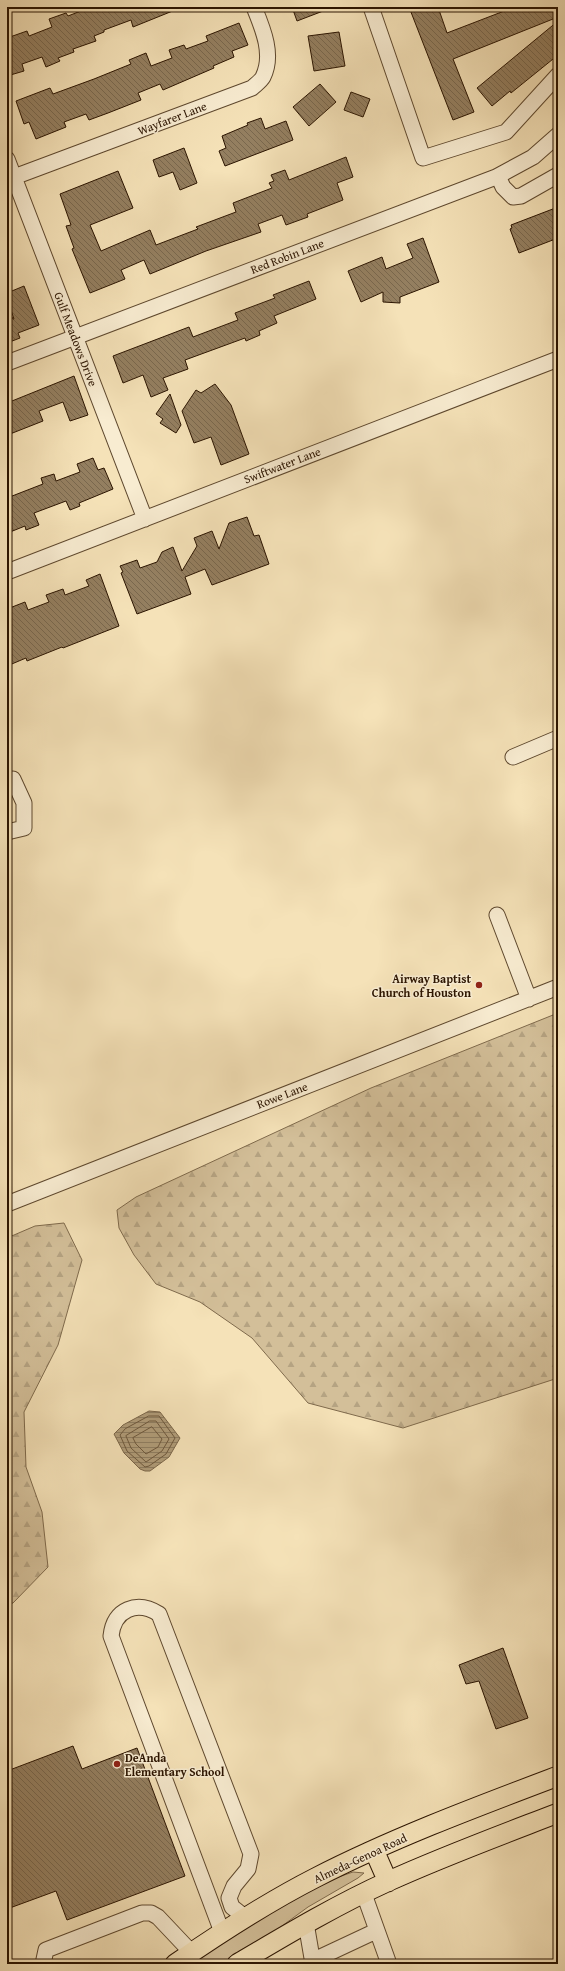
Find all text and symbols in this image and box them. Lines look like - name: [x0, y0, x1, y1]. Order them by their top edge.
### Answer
- street label: Wayfarer Lane: [135, 97, 209, 139]
- street label: Red Robin Lane: [248, 234, 327, 278]
- street label: Gulf Meadows Drive: [50, 289, 102, 389]
- street label: Swiftwater Lane: [241, 442, 323, 487]
- place label: Airway Baptist Church of Houston: [372, 970, 471, 1001]
- marker: Airway Baptist Church of Houston: [474, 980, 484, 990]
- street label: Rowe Lane: [254, 1077, 310, 1112]
- place label: DeAnda Elementary School: [125, 1749, 225, 1780]
- marker: DeAnda Elementary School: [112, 1759, 122, 1769]
- street label: Almeda-Genoa Road: [311, 1829, 410, 1887]

